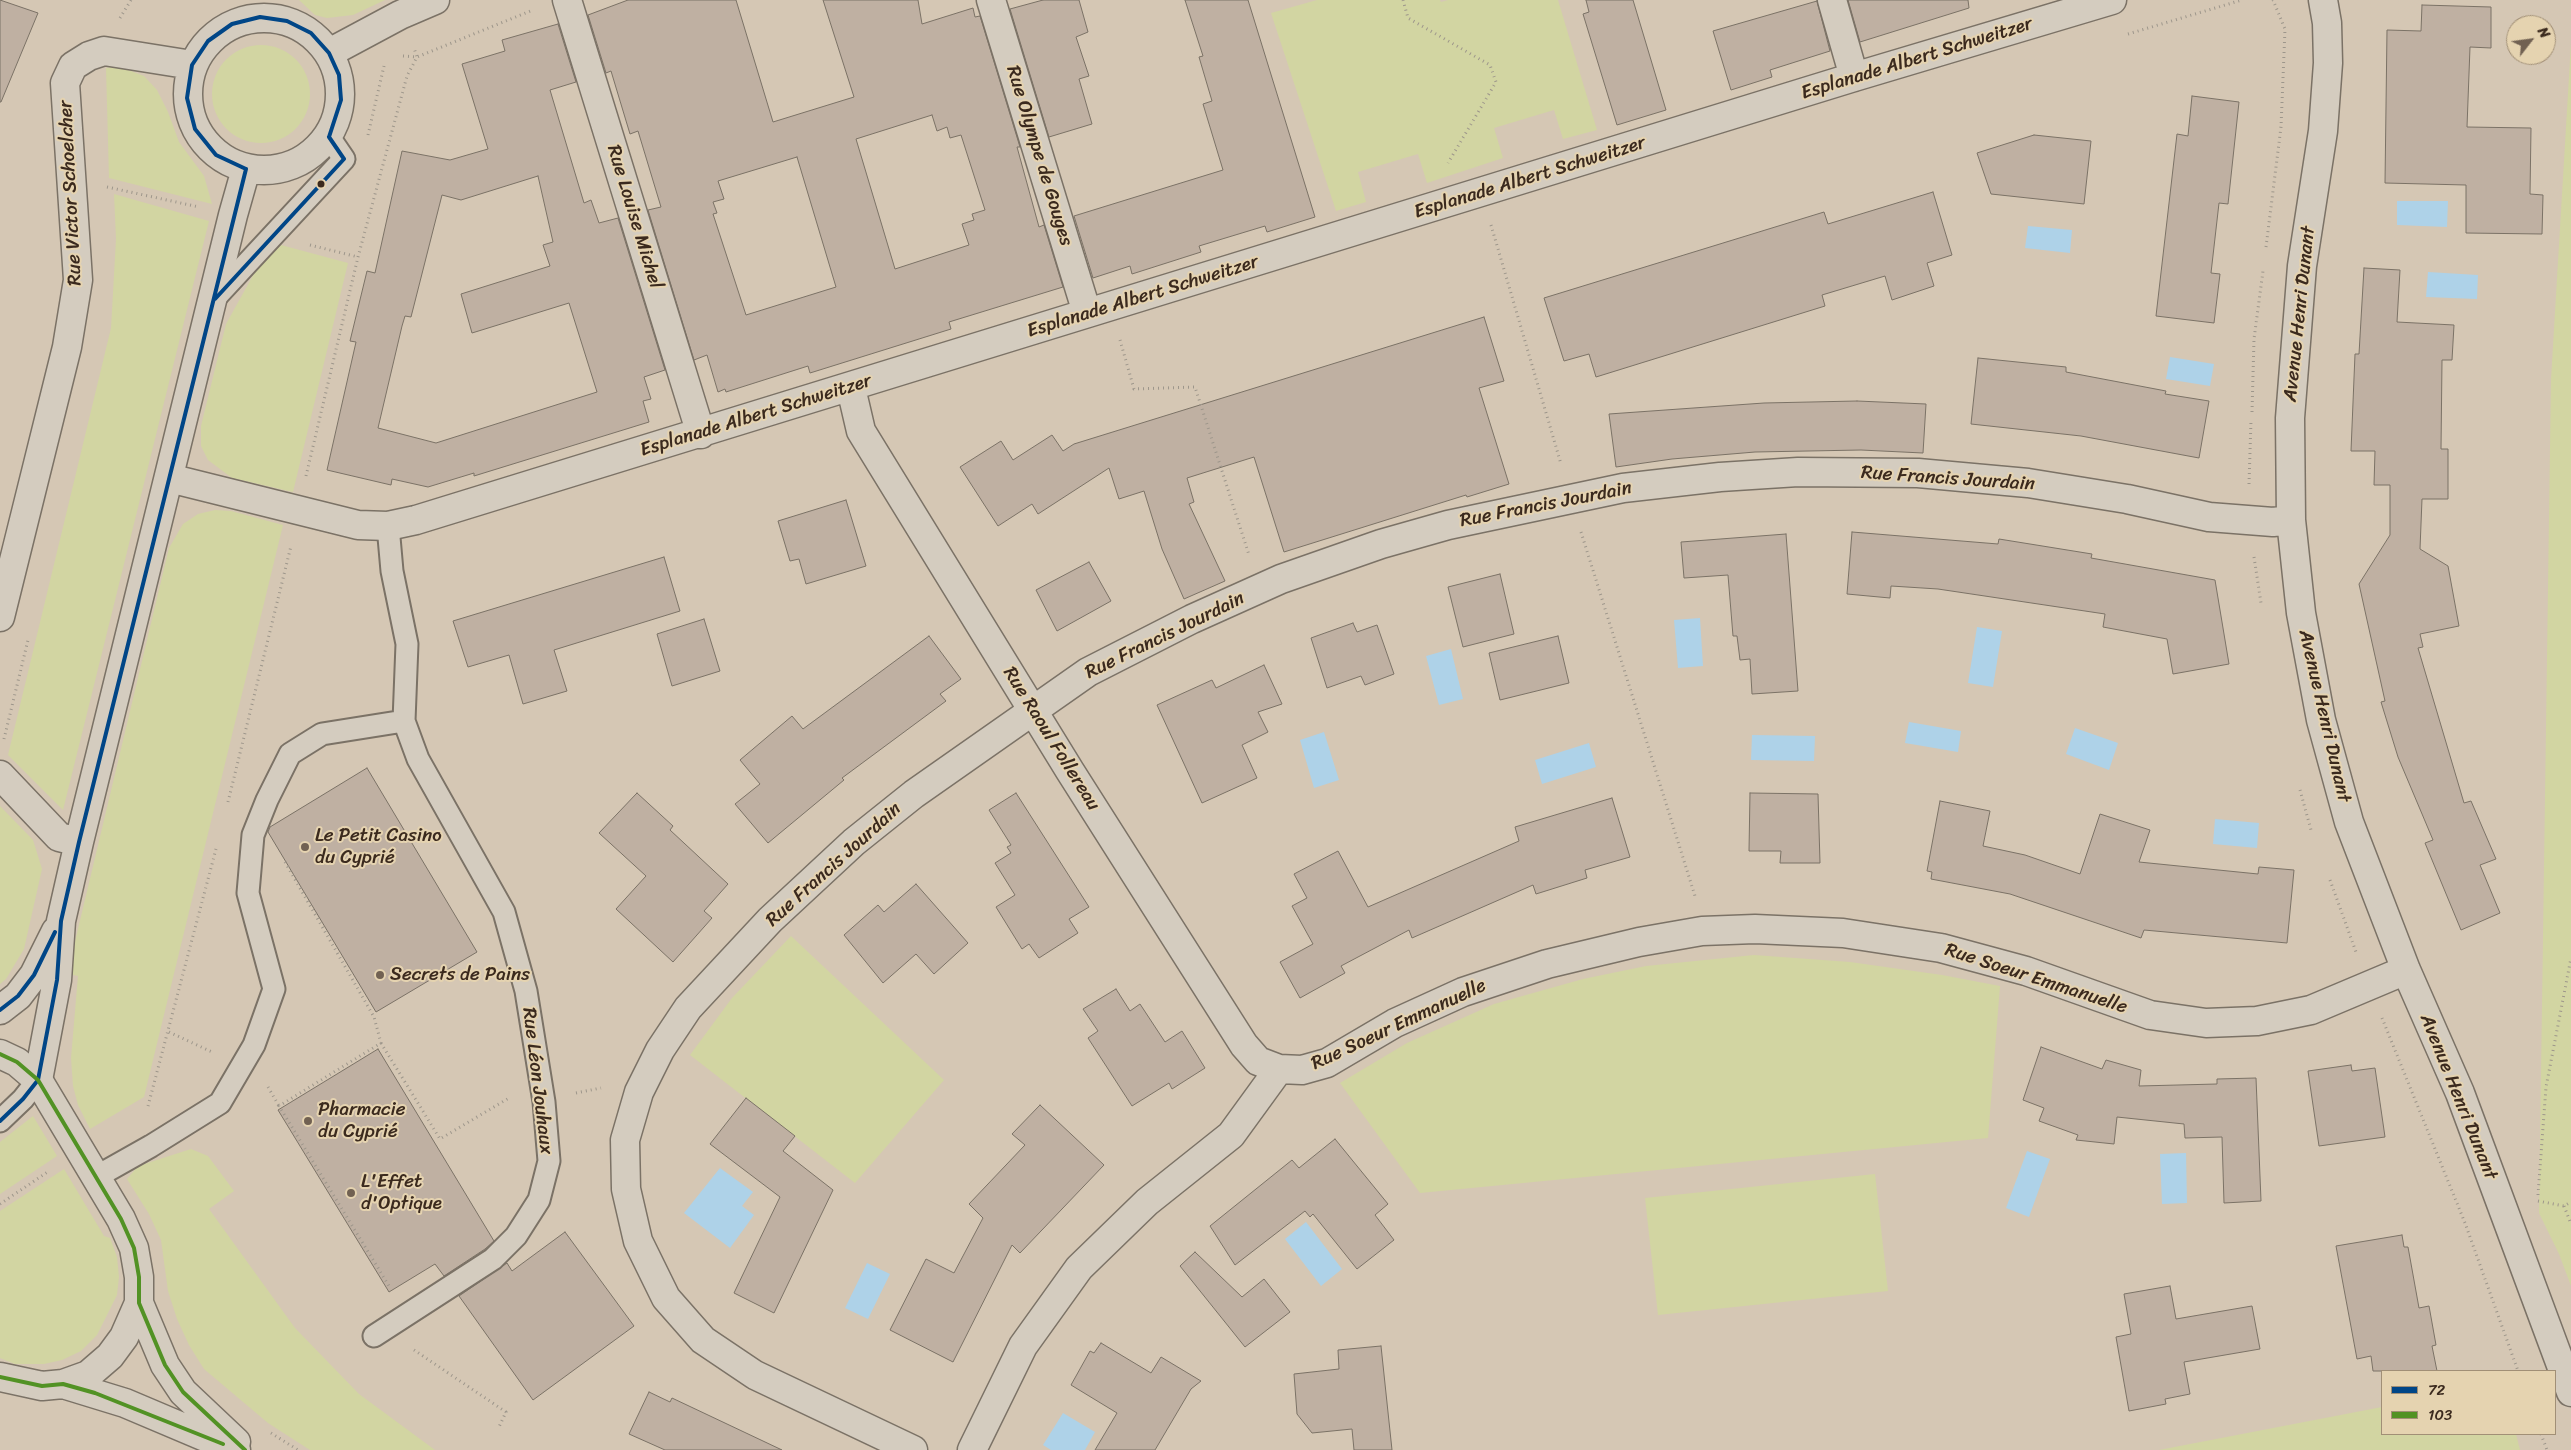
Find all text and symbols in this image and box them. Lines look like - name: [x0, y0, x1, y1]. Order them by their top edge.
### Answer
- street label: Esplanade Albert Schweitzer: [1799, 13, 2035, 105]
- north arrow: [2506, 15, 2556, 65]
- text: N: [2530, 22, 2557, 43]
- street label: Rue Olympe de Gouges: [1001, 63, 1077, 249]
- street label: Rue Victor Schoelcher: [55, 100, 87, 286]
- street label: Esplanade Albert Schweitzer: [1412, 132, 1648, 224]
- street label: Rue Louise Michel: [601, 142, 667, 292]
- unlabelled marker: [316, 179, 326, 189]
- street label: Avenue Henri Dunant: [2279, 225, 2321, 403]
- street label: Esplanade Albert Schweitzer: [1025, 251, 1261, 343]
- street label: Esplanade Albert Schweitzer: [638, 370, 874, 462]
- street label: Rue Francis Jourdain: [1860, 462, 2036, 496]
- street label: Rue Francis Jourdain: [1458, 477, 1634, 533]
- street label: Rue Francis Jourdain: [1082, 588, 1248, 684]
- street label: Avenue Henri Dunant: [2293, 628, 2355, 804]
- street label: Rue Raoul Follereau: [998, 663, 1104, 815]
- street label: Rue Francis Jourdain: [762, 798, 906, 932]
- place label: Le Petit Casino du Cyprié: [315, 825, 442, 869]
- marker: Le Petit Casino du Cyprié: [299, 841, 311, 853]
- street label: Rue Soeur Emmanuelle: [1942, 939, 2130, 1019]
- place label: Secrets de Pains: [390, 964, 530, 986]
- marker: Secrets de Pains: [374, 969, 386, 981]
- street label: Rue Soeur Emmanuelle: [1308, 974, 1490, 1076]
- street label: Rue Léon Jouhaux: [517, 1006, 557, 1156]
- street label: Avenue Henri Dunant: [2414, 1011, 2502, 1183]
- place label: Pharmacie du Cyprié: [318, 1099, 405, 1143]
- marker: Pharmacie du Cyprié: [302, 1115, 314, 1127]
- place label: L'Effet d'Optique: [361, 1171, 442, 1215]
- marker: L'Effet d'Optique: [345, 1187, 357, 1199]
- legend: [2381, 1370, 2556, 1435]
- text: 72: [2428, 1377, 2445, 1403]
- text: 103: [2428, 1402, 2452, 1428]

